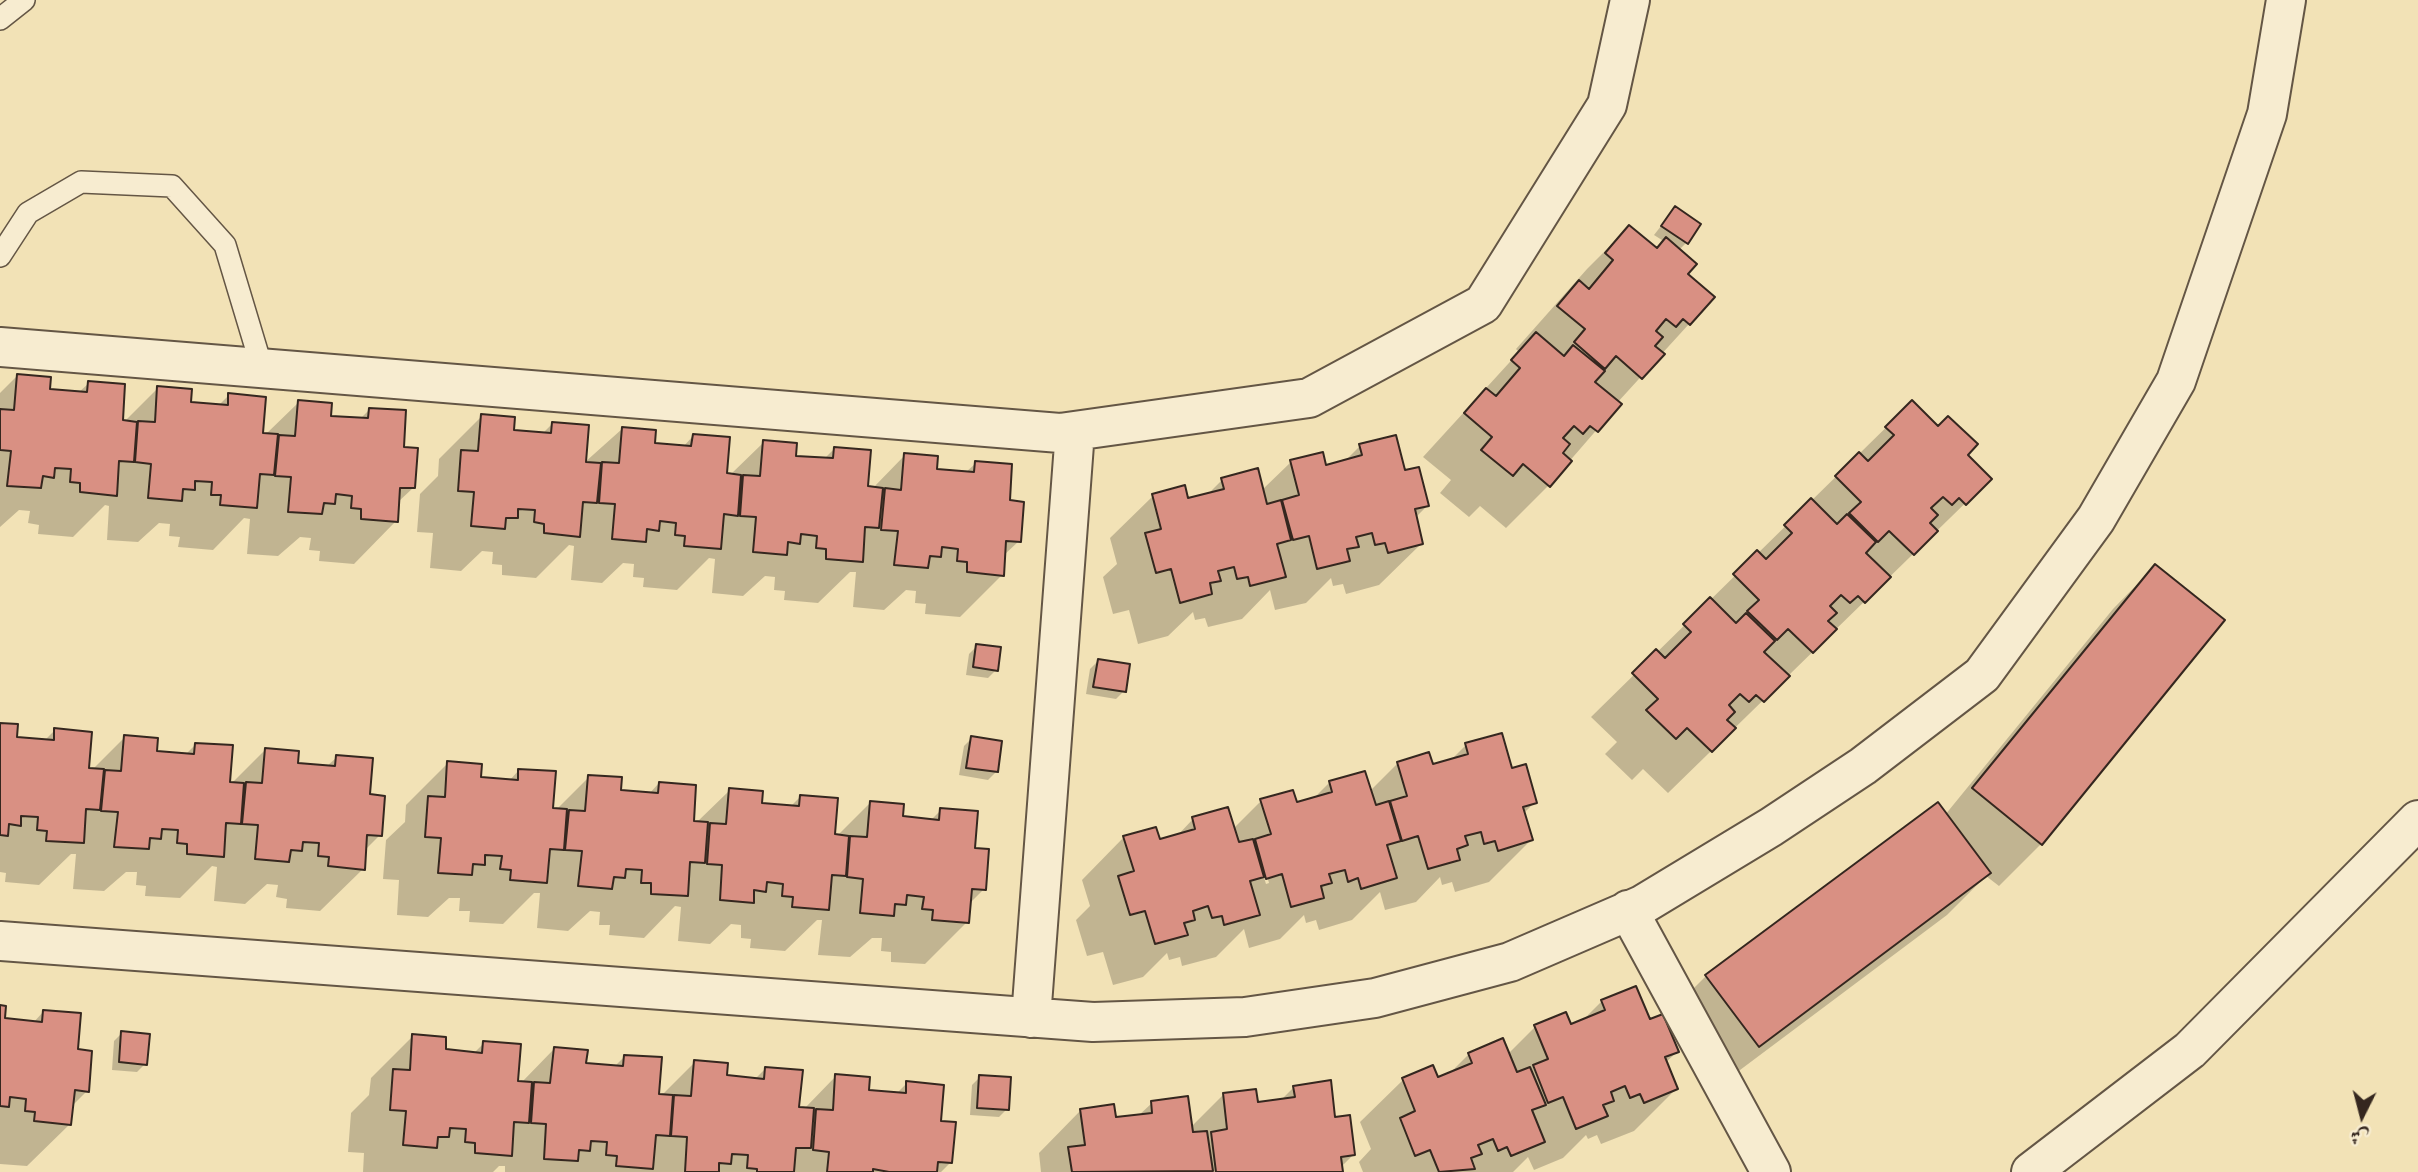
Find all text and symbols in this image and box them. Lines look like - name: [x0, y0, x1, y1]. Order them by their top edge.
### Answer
- north arrow: [2327, 1081, 2397, 1151]
- text: ش: [2349, 1125, 2370, 1150]

